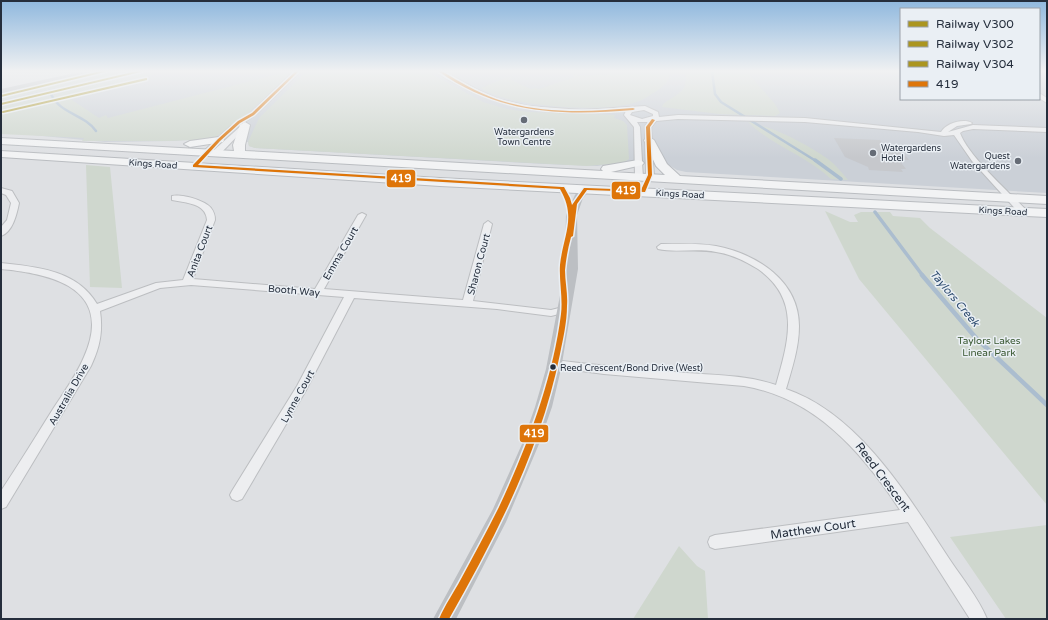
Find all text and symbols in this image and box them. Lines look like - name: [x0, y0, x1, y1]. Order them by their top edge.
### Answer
- legend: [900, 8, 1040, 100]
- text: Railway V300: [936, 17, 1014, 31]
- text: Railway V302: [936, 37, 1014, 51]
- text: Railway V304: [936, 57, 1014, 71]
- text: 419: [936, 77, 959, 91]
- marker: Watergardens Town Centre: [519, 115, 529, 125]
- place label: Watergardens Town Centre: [494, 127, 554, 148]
- place label: Watergardens Hotel: [881, 143, 941, 164]
- marker: Watergardens Hotel: [868, 148, 878, 158]
- place label: Quest Watergardens: [950, 151, 1011, 172]
- marker: Quest Watergardens: [1013, 156, 1023, 166]
- street label: Kings Road: [128, 157, 178, 172]
- line badge: 419: [386, 169, 416, 188]
- text: 419: [391, 172, 411, 185]
- line badge: 419: [611, 181, 641, 200]
- text: 419: [616, 184, 636, 197]
- street label: Kings Road: [655, 188, 705, 201]
- street label: Kings Road: [978, 205, 1028, 218]
- street label: Anita Court: [185, 224, 215, 279]
- street label: Emma Court: [321, 225, 361, 282]
- street label: Sharon Court: [465, 232, 493, 296]
- water label: Taylors Creek: [927, 267, 983, 330]
- street label: Booth Way: [267, 283, 321, 299]
- park label: Taylors Lakes Linear Park: [957, 335, 1021, 359]
- street label: Australia Drive: [46, 361, 92, 427]
- marker: Reed Crescent/Bond Drive (West): [548, 362, 558, 372]
- place label: Reed Crescent/Bond Drive (West): [560, 363, 703, 374]
- street label: Lynne Court: [279, 368, 317, 425]
- line badge: 419: [519, 424, 549, 443]
- text: 419: [524, 427, 544, 440]
- street label: Reed Crescent: [852, 440, 914, 515]
- street label: Matthew Court: [769, 516, 857, 542]

